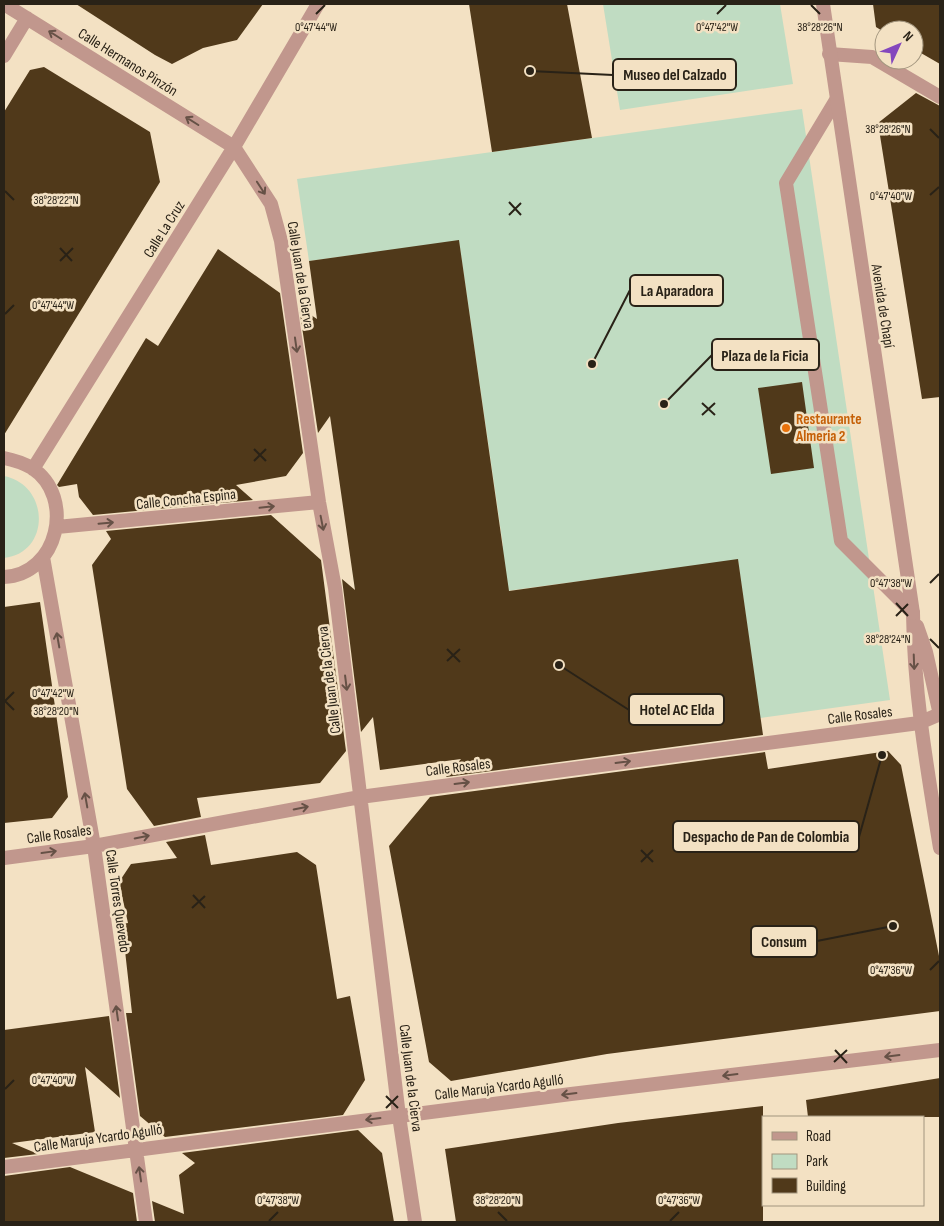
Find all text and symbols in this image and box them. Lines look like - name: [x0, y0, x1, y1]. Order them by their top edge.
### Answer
- text: 0°47'44"W: [295, 20, 337, 35]
- text: 0°47'42"W: [696, 20, 738, 35]
- text: 38°28'26"N: [797, 20, 843, 35]
- north arrow: [874, 20, 924, 70]
- street label: Calle Hermanos Pinzón: [74, 24, 181, 101]
- text: N: [899, 28, 917, 45]
- one-way arrow: [48, 30, 62, 40]
- callout: Museo del Calzado: [613, 59, 736, 90]
- text: Museo del Calzado: [623, 66, 727, 85]
- one-way arrow: [186, 116, 200, 126]
- text: 38°28'26"N: [865, 122, 911, 137]
- one-way arrow: [256, 180, 266, 194]
- text: 0°47'40"W: [870, 189, 912, 204]
- text: 38°28'22"N: [33, 193, 79, 208]
- street label: Calle La Cruz: [139, 197, 190, 261]
- street label: Calle Juan de la Cierva: [283, 220, 318, 330]
- street label: Avenida de Chapí: [866, 262, 899, 350]
- callout: La Aparadora: [630, 275, 723, 306]
- text: La Aparadora: [640, 282, 714, 301]
- text: 0°47'44"W: [32, 298, 74, 313]
- one-way arrow: [291, 336, 301, 352]
- callout: Plaza de la Ficia: [712, 339, 819, 370]
- text: Plaza de la Ficia: [721, 347, 809, 366]
- place label: Restaurante Almeria 2: [795, 410, 862, 446]
- marker: Restaurante Almeria 2: [780, 422, 792, 434]
- street label: Calle Concha Espina: [135, 485, 237, 514]
- one-way arrow: [259, 502, 275, 512]
- one-way arrow: [318, 514, 328, 530]
- one-way arrow: [97, 518, 113, 528]
- text: 0°47'38"W: [870, 576, 912, 591]
- street label: Calle Juan de la Cierva: [313, 625, 346, 735]
- text: 38°28'24"N: [865, 632, 911, 647]
- one-way arrow: [52, 633, 62, 649]
- one-way arrow: [909, 653, 919, 669]
- one-way arrow: [341, 675, 351, 691]
- text: 0°47'42"W: [32, 686, 74, 701]
- callout: Hotel AC Elda: [629, 694, 724, 725]
- text: Hotel AC Elda: [639, 701, 715, 720]
- street label: Calle Rosales: [827, 702, 894, 729]
- text: 38°28'20"N: [33, 704, 79, 719]
- street label: Calle Rosales: [425, 754, 492, 781]
- one-way arrow: [615, 757, 631, 767]
- one-way arrow: [454, 778, 470, 788]
- one-way arrow: [80, 793, 90, 809]
- one-way arrow: [293, 802, 309, 812]
- street label: Calle Rosales: [26, 821, 93, 848]
- callout: Despacho de Pan de Colombia: [673, 821, 859, 852]
- text: Despacho de Pan de Colombia: [683, 828, 849, 847]
- one-way arrow: [133, 832, 149, 842]
- one-way arrow: [40, 847, 56, 857]
- street label: Calle Torres Quevedo: [101, 848, 134, 954]
- callout: Consum: [751, 926, 817, 957]
- text: Consum: [761, 933, 807, 952]
- text: 0°47'36"W: [870, 963, 912, 978]
- one-way arrow: [112, 1005, 122, 1021]
- street label: Calle Juan de la Cierva: [394, 1023, 427, 1133]
- one-way arrow: [884, 1051, 900, 1061]
- street label: Calle Maruja Ycardo Agulló: [434, 1070, 565, 1105]
- one-way arrow: [723, 1070, 739, 1080]
- text: 0°47'40"W: [32, 1073, 74, 1088]
- one-way arrow: [561, 1089, 577, 1099]
- one-way arrow: [365, 1114, 381, 1124]
- legend: [762, 1116, 924, 1206]
- street label: Calle Maruja Ycardo Agulló: [33, 1120, 164, 1157]
- text: Road: [806, 1127, 831, 1146]
- text: Park: [806, 1152, 828, 1171]
- one-way arrow: [135, 1166, 145, 1182]
- text: Building: [806, 1177, 846, 1196]
- text: 0°47'38"W: [257, 1193, 299, 1208]
- text: 38°28'20"N: [475, 1193, 521, 1208]
- text: 0°47'36"W: [658, 1193, 700, 1208]

